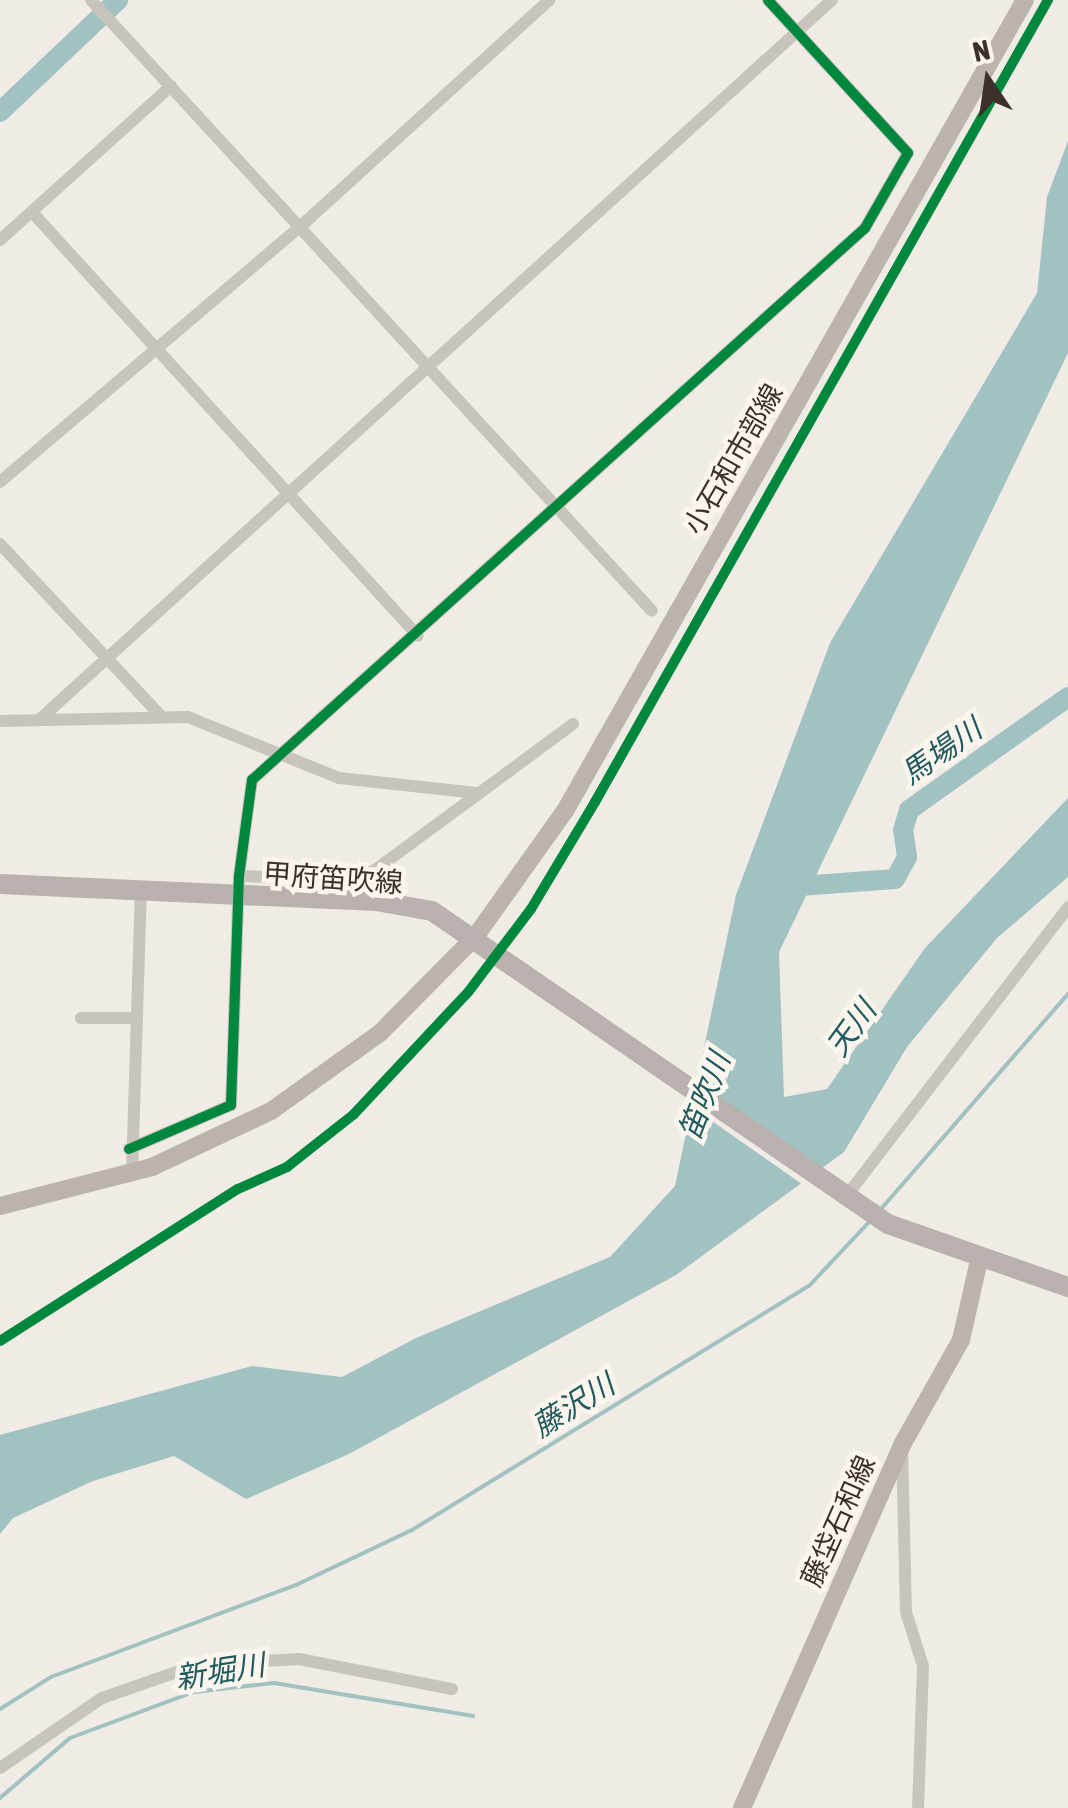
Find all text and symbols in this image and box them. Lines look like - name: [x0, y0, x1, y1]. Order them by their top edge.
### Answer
- north arrow: [938, 30, 1038, 130]
- text: N: [970, 33, 993, 68]
- street label: 小石和市部線: [676, 378, 790, 540]
- water label: 馬場川: [894, 710, 988, 792]
- street label: 甲府笛吹線: [262, 856, 404, 900]
- water label: 天川: [819, 993, 883, 1063]
- water label: 笛吹川: [671, 1048, 737, 1144]
- water label: 藤沢川: [525, 1366, 621, 1444]
- street label: 藤垈石和線: [794, 1450, 882, 1592]
- water label: 新堀川: [173, 1646, 267, 1696]

